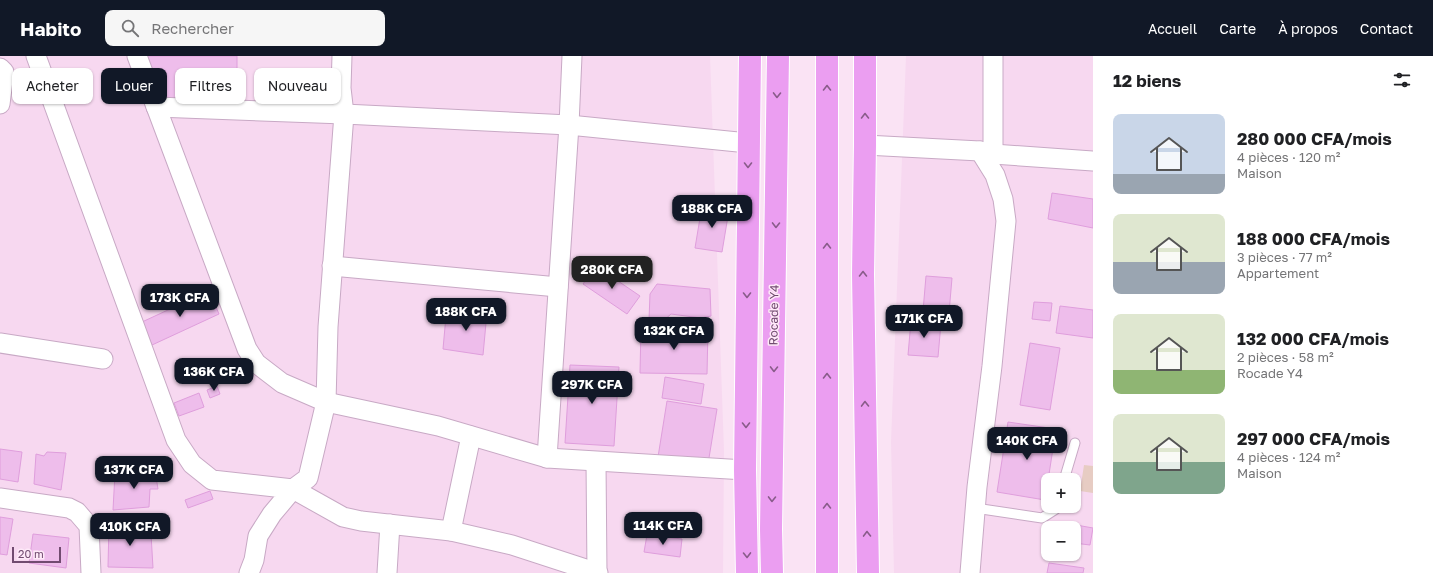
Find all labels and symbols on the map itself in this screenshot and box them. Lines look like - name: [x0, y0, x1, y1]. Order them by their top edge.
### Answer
- one-way arrow: [823, 85, 831, 91]
- one-way arrow: [773, 92, 781, 98]
- one-way arrow: [861, 113, 869, 119]
- one-way arrow: [744, 162, 752, 168]
- pin: 188K CFA: [671, 195, 753, 229]
- one-way arrow: [771, 222, 780, 228]
- one-way arrow: [823, 243, 831, 249]
- pin: 280K CFA: [571, 256, 653, 290]
- one-way arrow: [859, 271, 867, 277]
- pin: 173K CFA: [139, 284, 221, 318]
- street label: Rocade Y4: [765, 284, 782, 346]
- one-way arrow: [743, 292, 751, 298]
- pin: 188K CFA: [425, 298, 507, 332]
- pin: 171K CFA: [883, 305, 965, 339]
- pin: 132K CFA: [633, 317, 715, 351]
- pin: 136K CFA: [173, 358, 255, 392]
- one-way arrow: [769, 366, 778, 372]
- pin: 297K CFA: [551, 371, 633, 405]
- one-way arrow: [823, 373, 831, 379]
- one-way arrow: [861, 401, 869, 407]
- one-way arrow: [742, 422, 750, 428]
- pin: 140K CFA: [986, 427, 1068, 461]
- pin: 137K CFA: [93, 456, 175, 490]
- one-way arrow: [768, 496, 776, 502]
- one-way arrow: [823, 503, 831, 509]
- pin: 114K CFA: [622, 512, 704, 546]
- pin: 410K CFA: [89, 513, 171, 547]
- one-way arrow: [863, 531, 871, 537]
- scale bar: [12, 545, 61, 564]
- one-way arrow: [743, 552, 751, 558]

